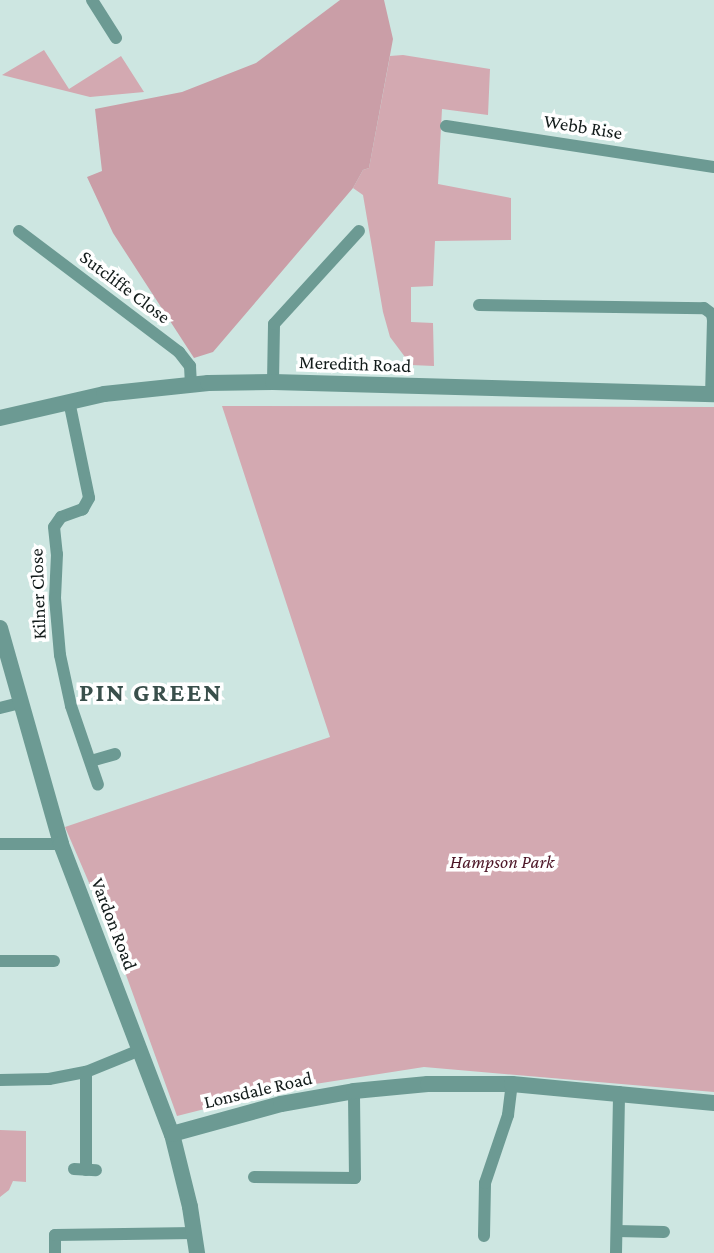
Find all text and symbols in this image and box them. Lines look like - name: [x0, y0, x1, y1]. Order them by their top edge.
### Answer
- street label: Webb Rise: [542, 110, 624, 144]
- street label: Sutcliffe Close: [75, 246, 175, 328]
- street label: Meredith Road: [298, 351, 412, 377]
- street label: Kilner Close: [25, 548, 51, 640]
- district label: PIN GREEN: [80, 677, 222, 709]
- park label: Hampson Park: [450, 851, 554, 873]
- street label: Vardon Road: [86, 875, 142, 973]
- street label: Lonsdale Road: [201, 1066, 315, 1114]

